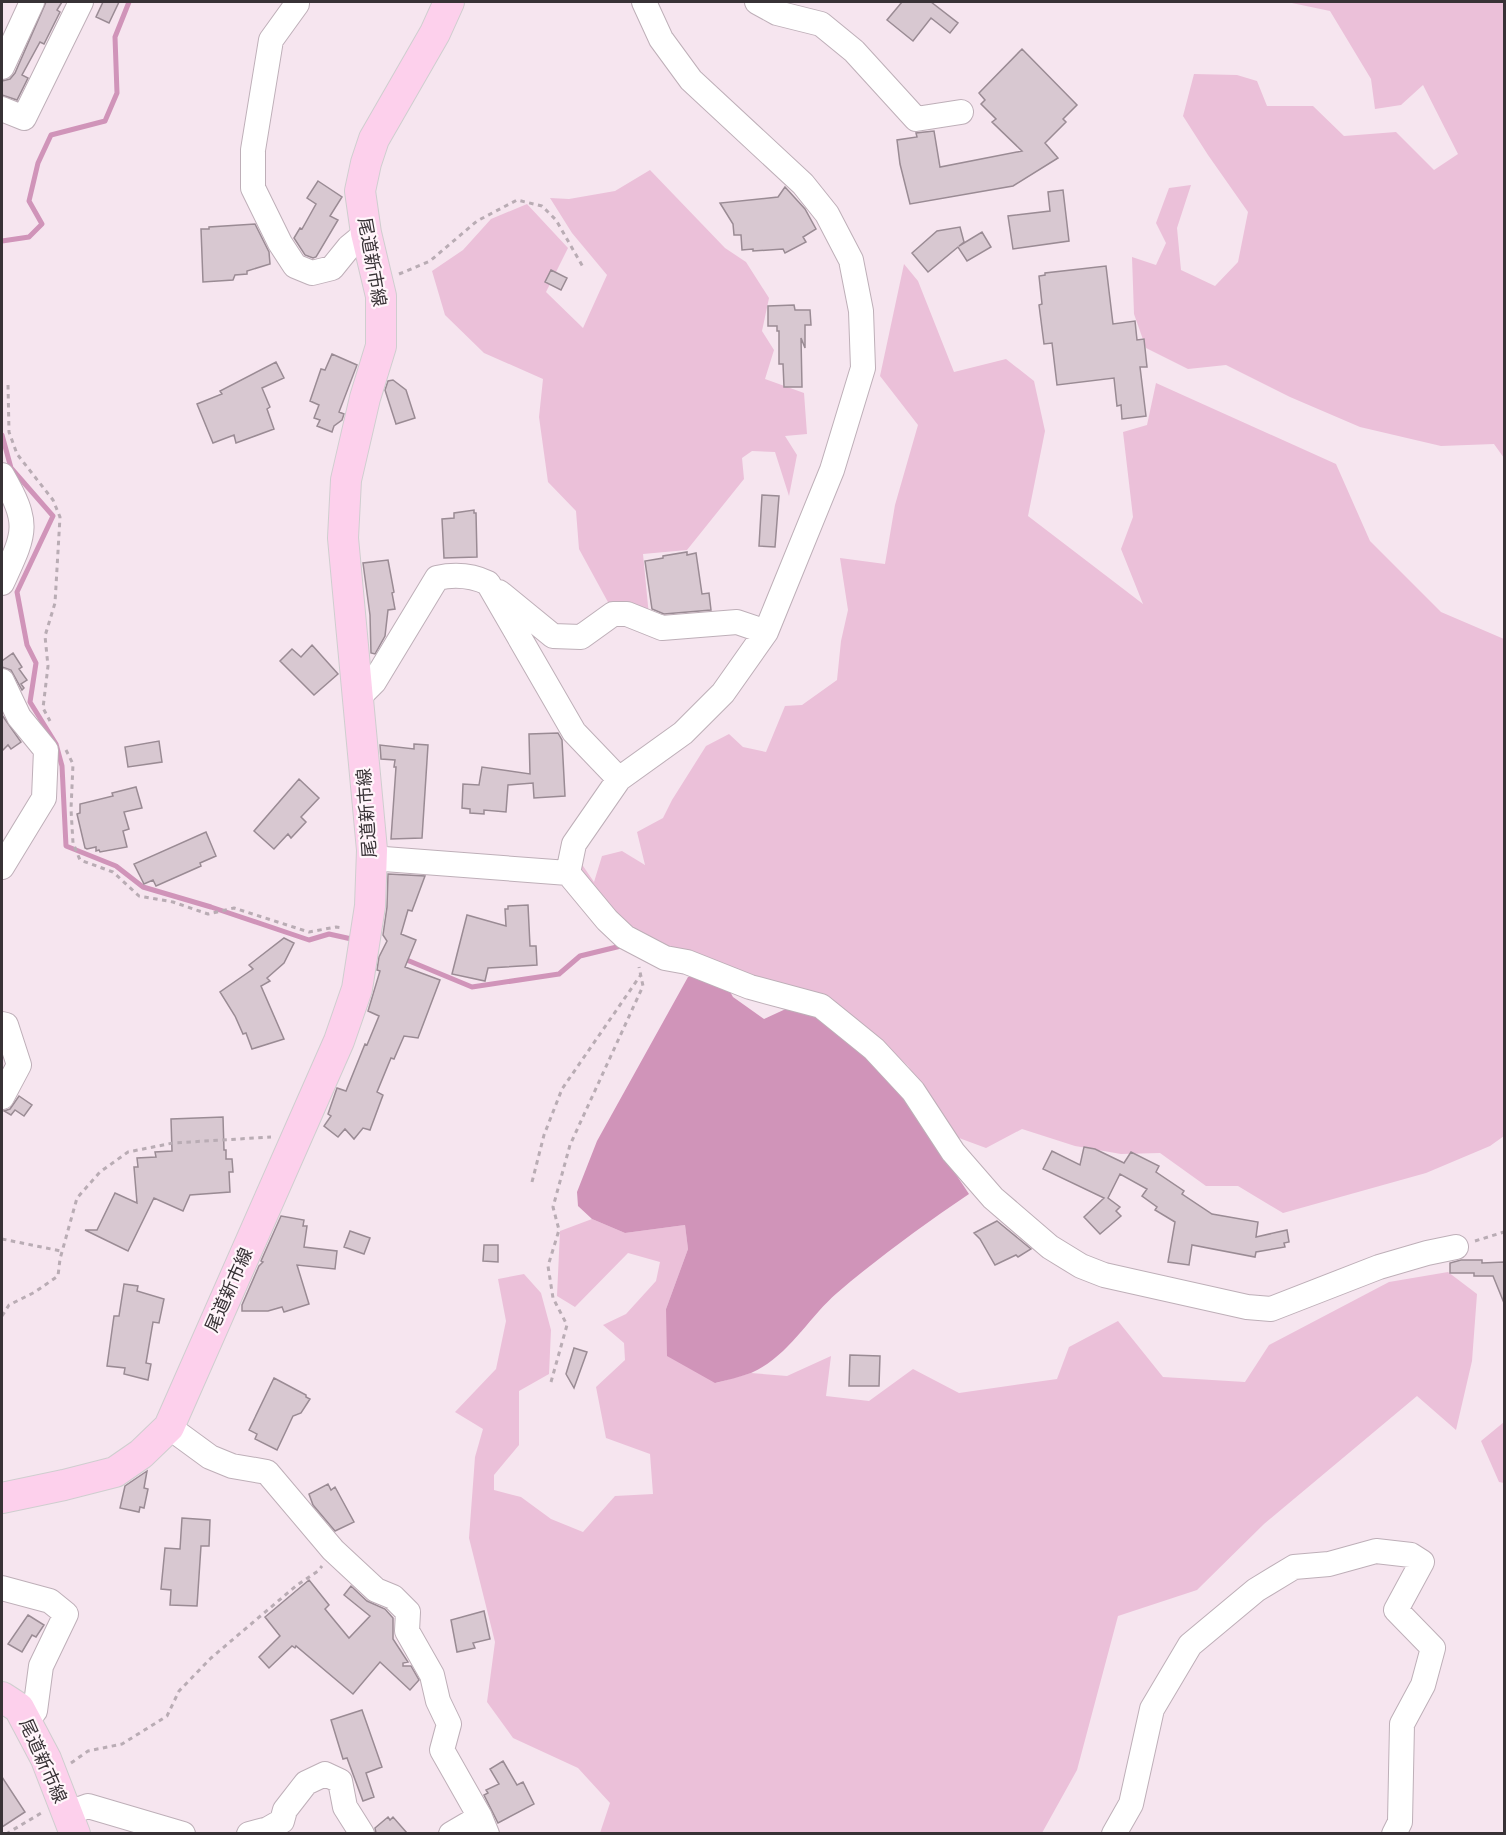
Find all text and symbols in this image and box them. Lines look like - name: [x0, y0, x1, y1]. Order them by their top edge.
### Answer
- street label: 尾道新市線: [352, 216, 392, 308]
- street label: 尾道新市線: [352, 767, 382, 859]
- street label: 尾道新市線: [200, 1244, 258, 1336]
- street label: 尾道新市線: [14, 1715, 72, 1807]

